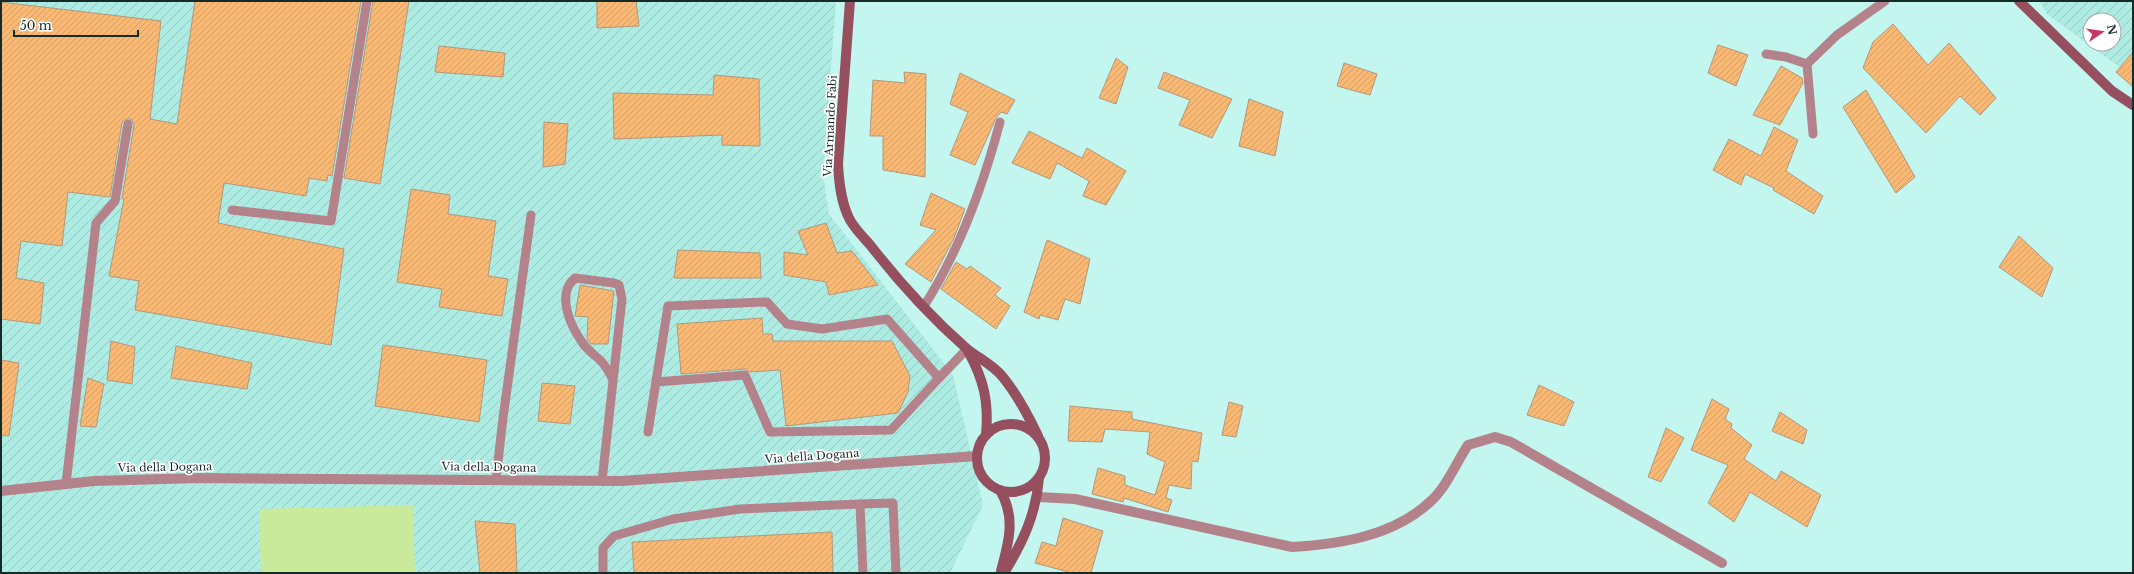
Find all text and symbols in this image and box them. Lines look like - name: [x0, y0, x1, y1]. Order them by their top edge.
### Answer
- scale bar: [14, 12, 138, 38]
- north arrow: [2082, 12, 2122, 52]
- text: 50 m: [20, 18, 52, 33]
- text: N: [2104, 23, 2120, 37]
- street label: Via Armando Fabi: [820, 74, 840, 178]
- street label: Via della Dogana: [763, 446, 861, 466]
- street label: Via della Dogana: [117, 459, 213, 475]
- street label: Via della Dogana: [441, 459, 537, 475]

